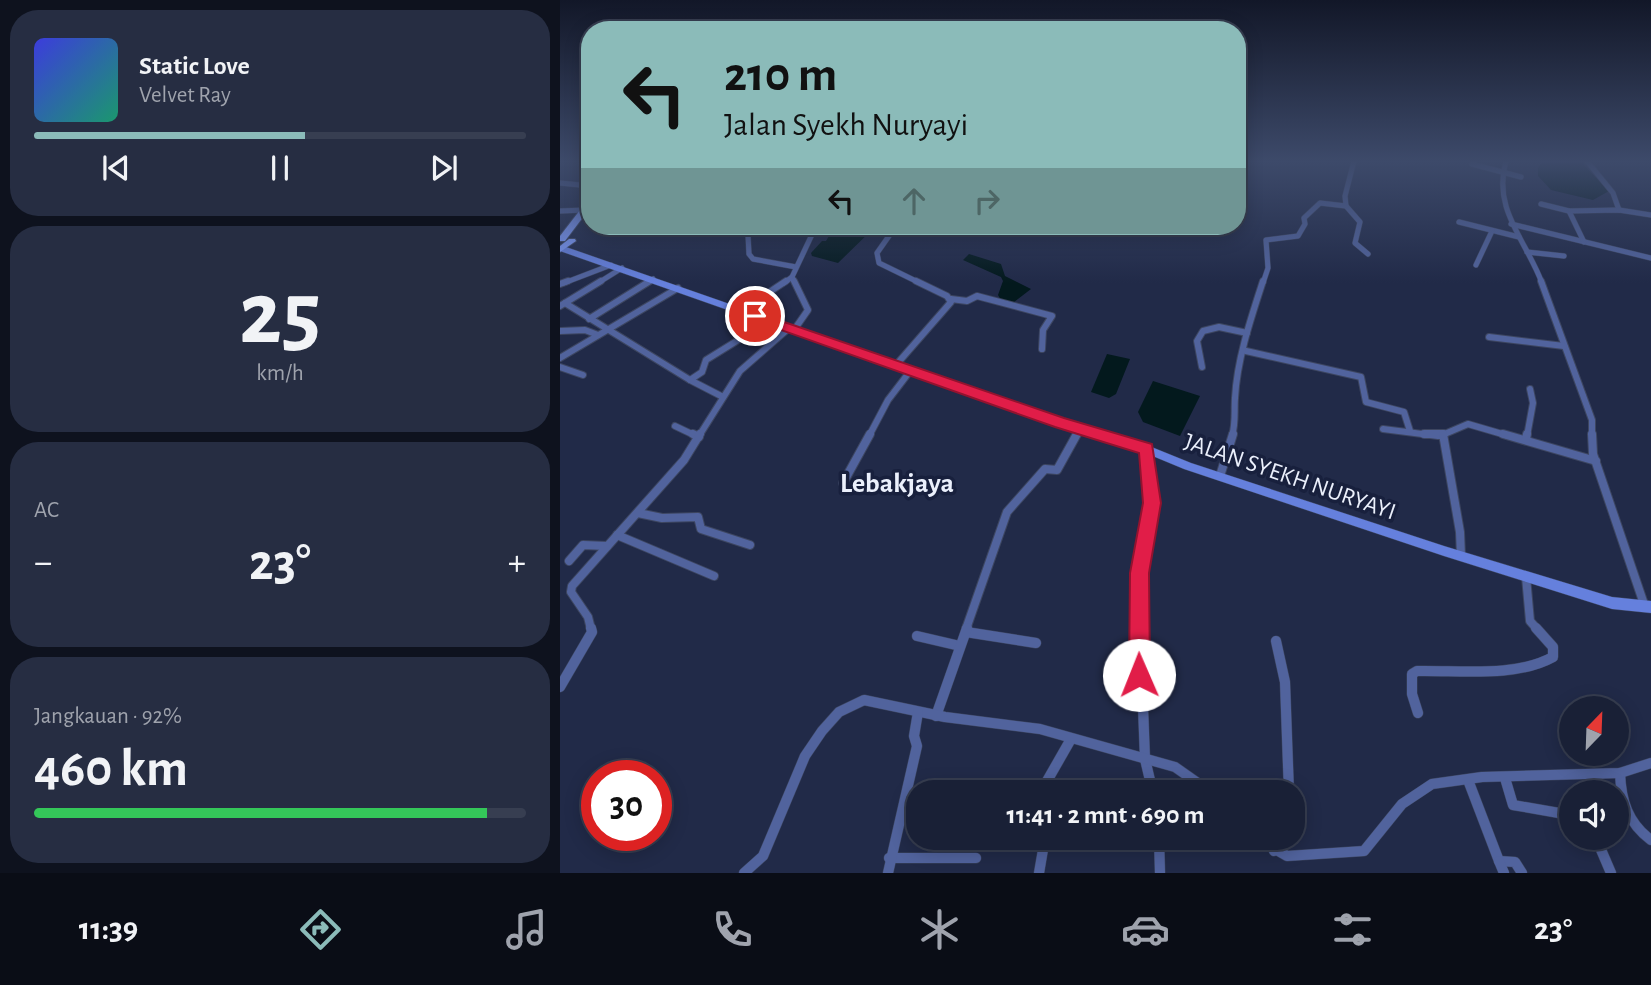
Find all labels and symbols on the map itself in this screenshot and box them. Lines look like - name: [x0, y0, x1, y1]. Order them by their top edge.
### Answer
- pin: [725, 286, 785, 346]
- street label: JALAN SYEKH NURYAYI: [1181, 430, 1399, 524]
- district label: Lebakjaya: [840, 470, 954, 498]
- position arrow: [1102, 638, 1176, 712]
- north arrow: [1559, 696, 1629, 766]
- speed limit sign: 30: [581, 760, 672, 851]

